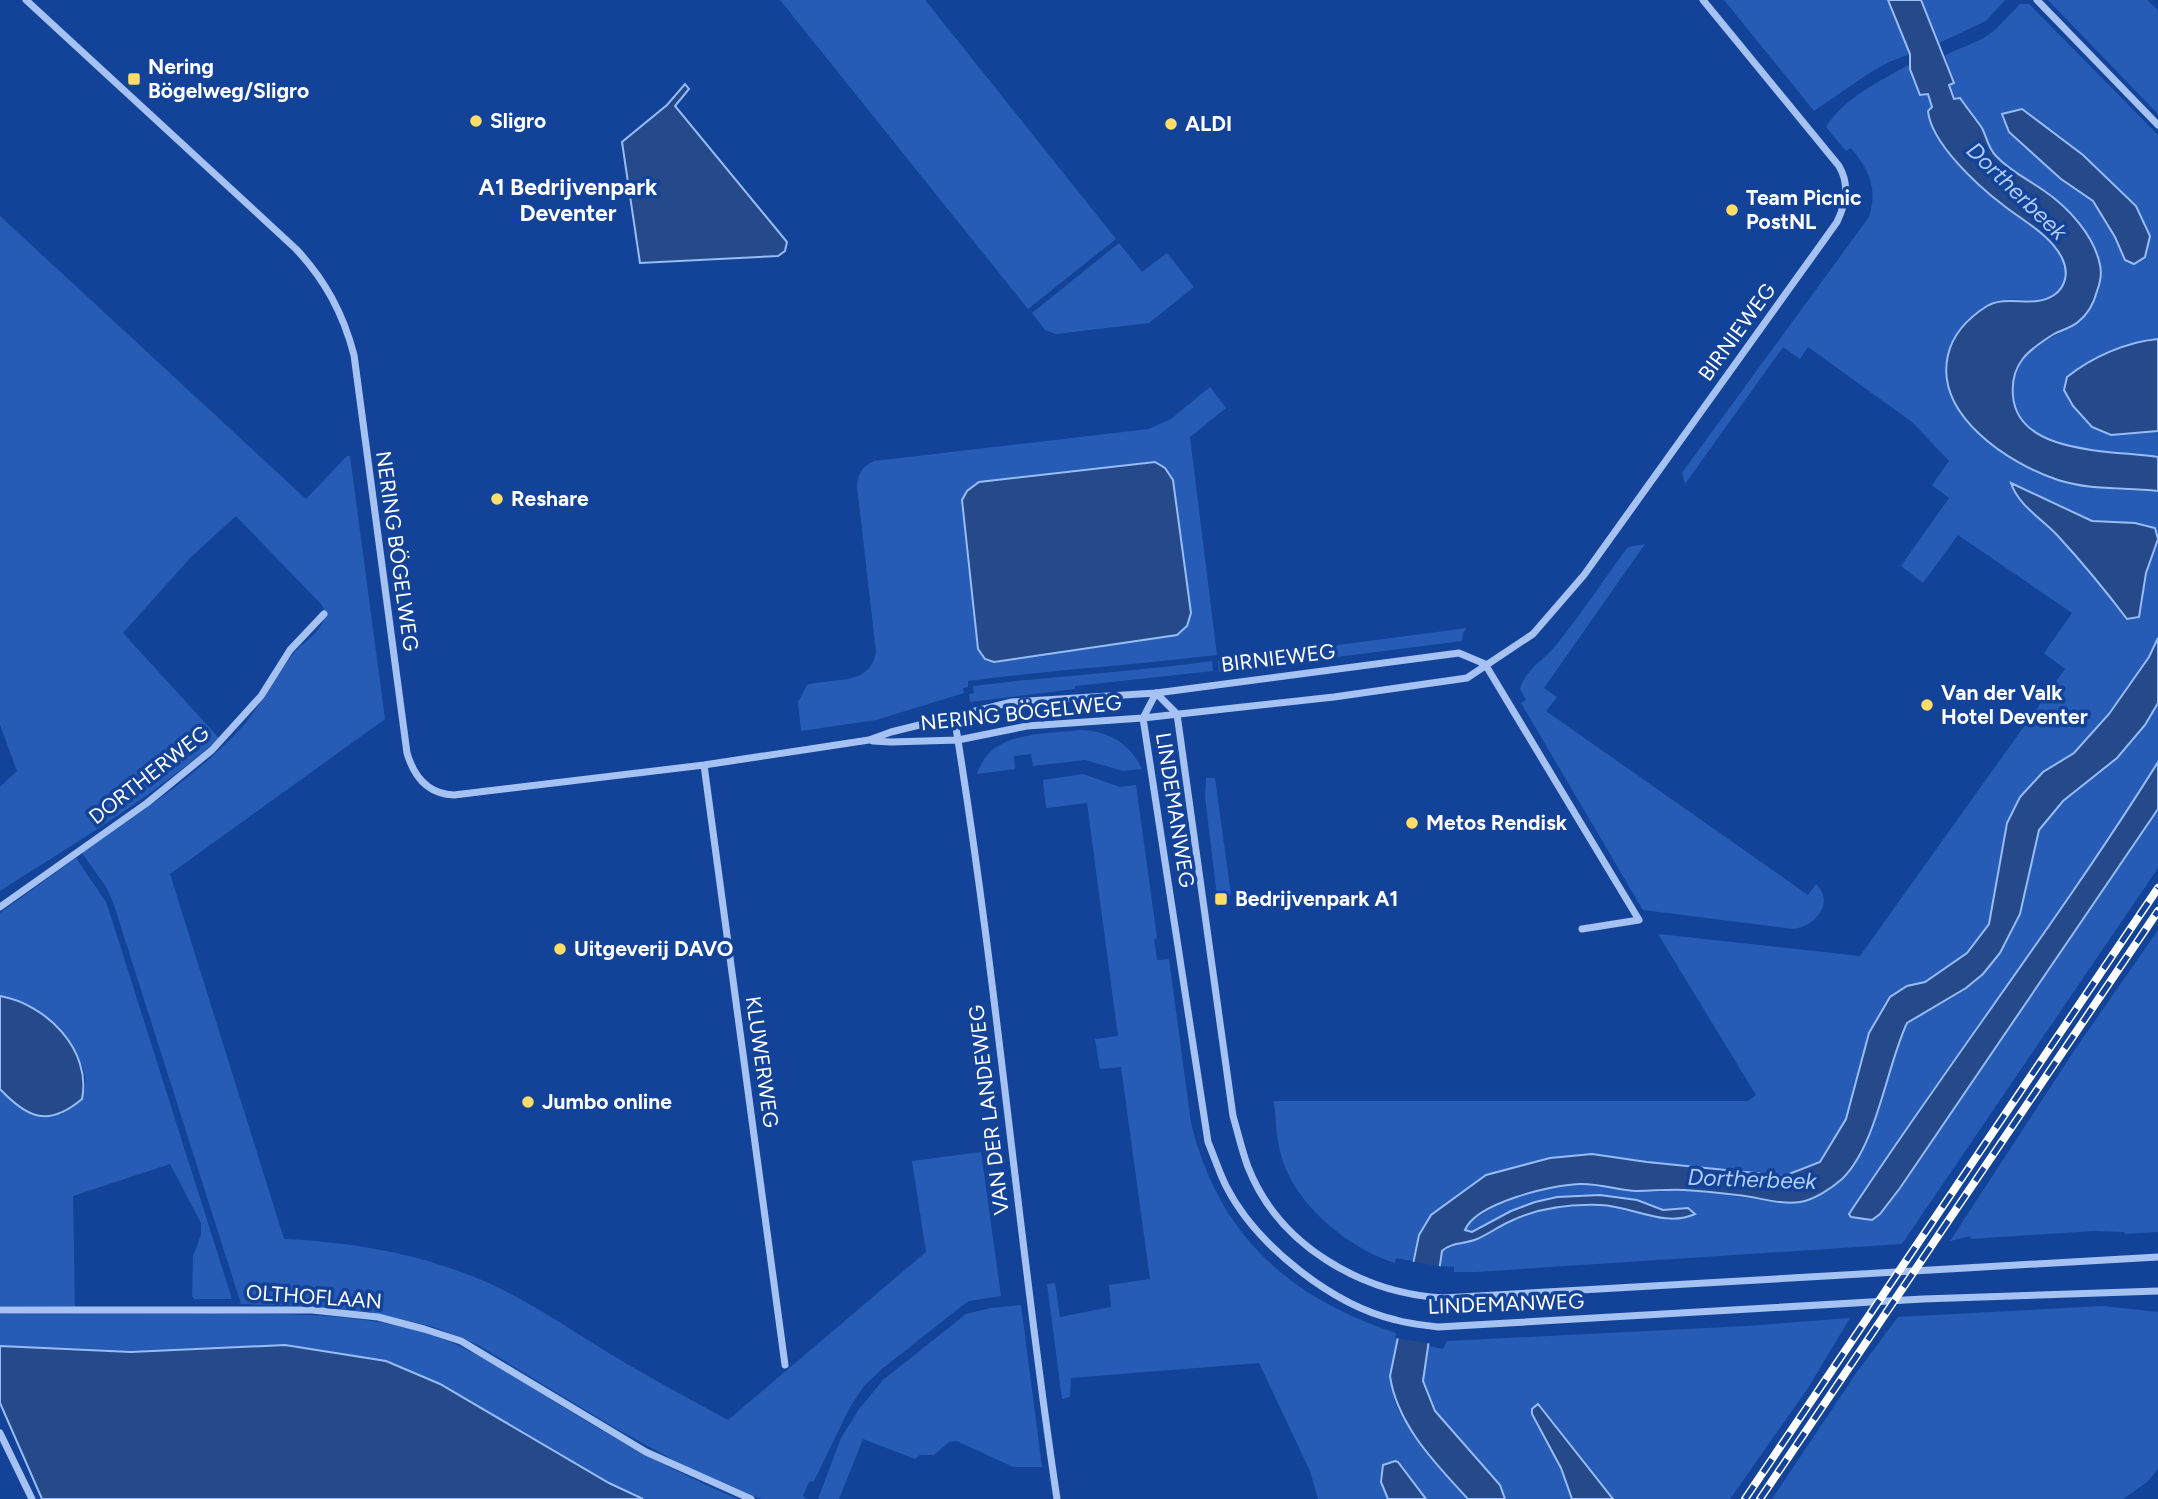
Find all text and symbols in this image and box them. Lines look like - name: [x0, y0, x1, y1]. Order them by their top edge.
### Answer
- place label: Nering Bögelweg/Sligro: [148, 54, 309, 103]
- marker: Nering Bögelweg/Sligro: [126, 71, 142, 87]
- place label: Sligro: [490, 108, 546, 133]
- place label: ALDI: [1185, 111, 1232, 136]
- marker: Sligro: [468, 113, 484, 129]
- marker: ALDI: [1163, 116, 1179, 132]
- water label: Dortherbeek: [1961, 136, 2074, 246]
- district label: A1 Bedrijvenpark Deventer: [479, 173, 658, 227]
- place label: Team Picnic PostNL: [1746, 185, 1862, 234]
- marker: Team Picnic PostNL: [1724, 202, 1740, 218]
- street label: BIRNIEWEG: [1693, 278, 1780, 385]
- street label: NERING BÖGELWEG: [371, 449, 424, 653]
- place label: Reshare: [511, 486, 589, 511]
- marker: Reshare: [489, 491, 505, 507]
- street label: BIRNIEWEG: [1220, 638, 1336, 677]
- place label: Van der Valk Hotel Deventer: [1941, 680, 2088, 729]
- street label: NERING BÖGELWEG: [919, 690, 1123, 735]
- marker: Van der Valk Hotel Deventer: [1919, 697, 1935, 713]
- street label: DORTHERWEG: [84, 720, 214, 829]
- street label: LINDEMANWEG: [1151, 731, 1200, 889]
- place label: Metos Rendisk: [1426, 810, 1568, 835]
- marker: Metos Rendisk: [1404, 815, 1420, 831]
- place label: Bedrijvenpark A1: [1235, 886, 1398, 911]
- marker: Bedrijvenpark A1: [1213, 891, 1229, 907]
- place label: Uitgeverij DAVO: [574, 936, 733, 961]
- marker: Uitgeverij DAVO: [552, 941, 568, 957]
- street label: KLUWERWEG: [741, 994, 784, 1129]
- street label: VAN DER LANDEWEG: [963, 1004, 1014, 1216]
- place label: Jumbo online: [542, 1089, 672, 1114]
- marker: Jumbo online: [520, 1094, 536, 1110]
- water label: Dortherbeek: [1687, 1163, 1818, 1195]
- street label: OLTHOFLAAN: [245, 1279, 383, 1314]
- street label: LINDEMANWEG: [1427, 1288, 1585, 1319]

